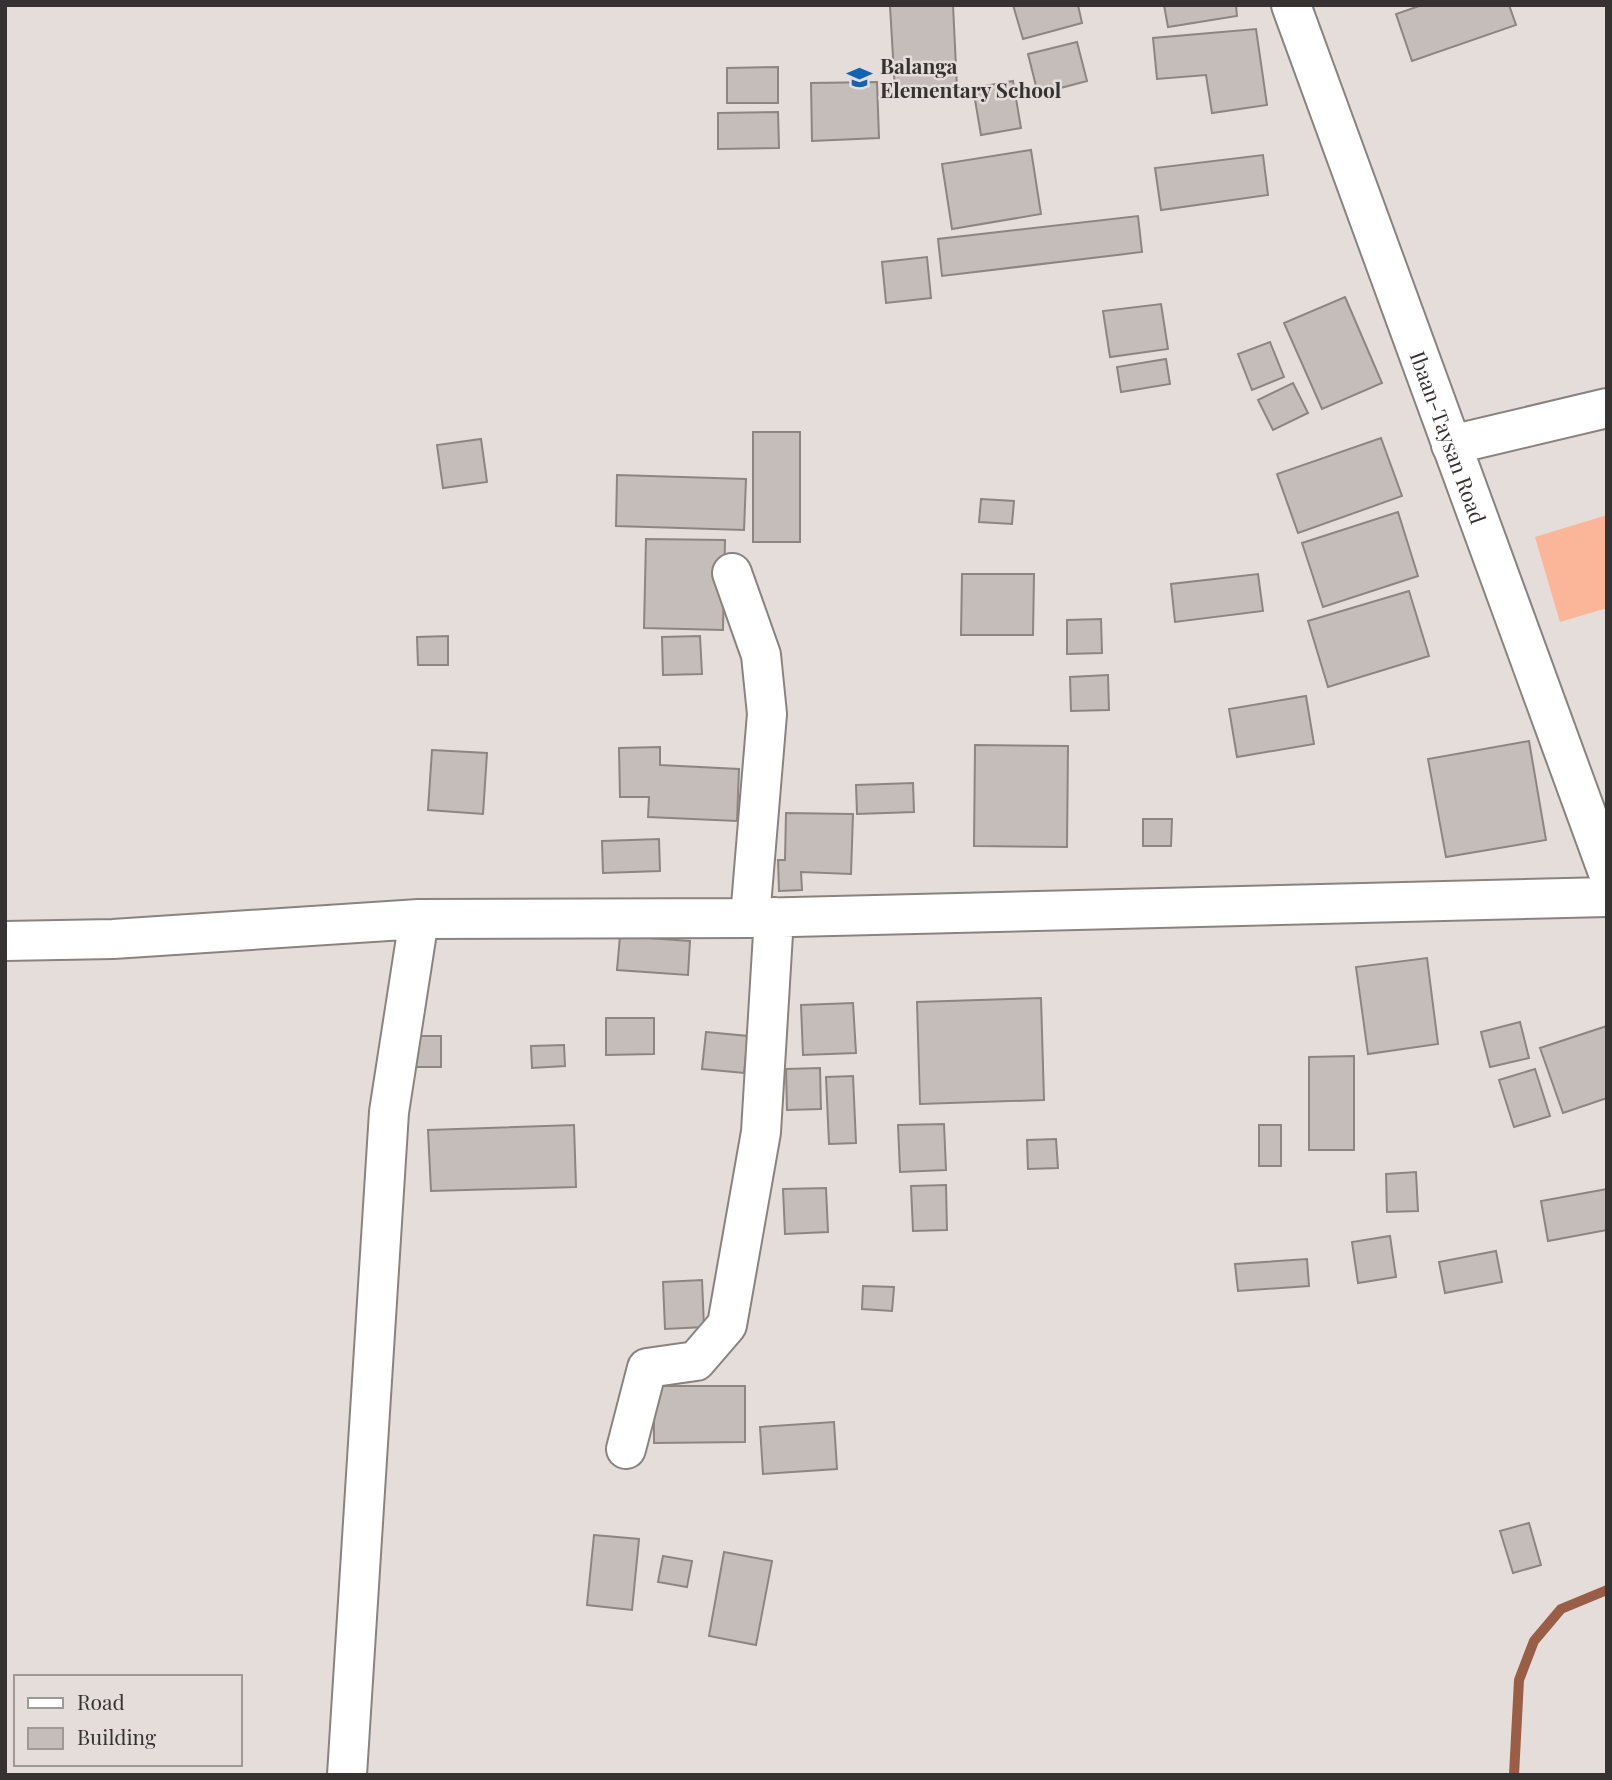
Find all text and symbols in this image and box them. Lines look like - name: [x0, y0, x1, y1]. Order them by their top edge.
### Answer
- place label: Balanga Elementary School: [880, 51, 1062, 103]
- school or university icon: Balanga Elementary School: [846, 63, 874, 91]
- street label: Ibaan-Taysan Road: [1405, 347, 1493, 527]
- legend: [14, 1675, 242, 1766]
- text: Road: [77, 1687, 125, 1715]
- text: Building: [77, 1722, 156, 1750]

